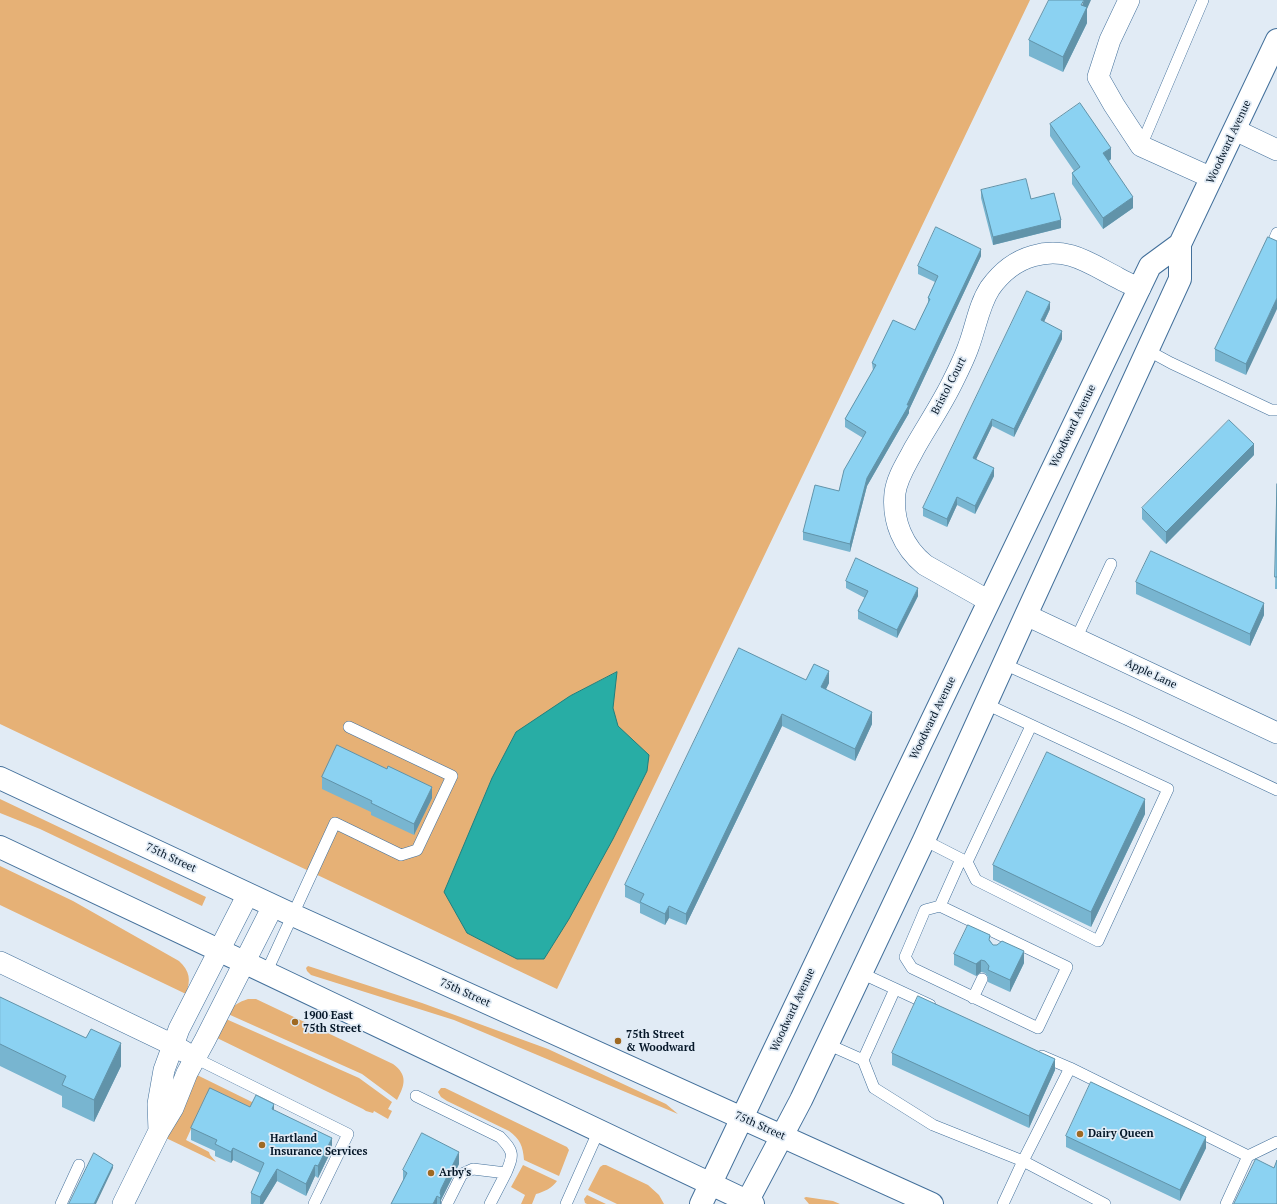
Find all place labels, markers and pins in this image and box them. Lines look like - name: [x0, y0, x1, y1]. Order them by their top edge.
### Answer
- place label: 1900 East 75th Street: [303, 1009, 361, 1035]
- marker: 1900 East 75th Street: [290, 1017, 300, 1027]
- place label: 75th Street & Woodward: [626, 1028, 695, 1054]
- marker: 75th Street & Woodward: [613, 1036, 623, 1046]
- place label: Dairy Queen: [1088, 1127, 1154, 1141]
- marker: Dairy Queen: [1075, 1129, 1085, 1139]
- place label: Hartland Insurance Services: [270, 1132, 367, 1158]
- marker: Hartland Insurance Services: [257, 1140, 267, 1150]
- place label: Arby's: [439, 1166, 471, 1180]
- marker: Arby's: [426, 1168, 436, 1178]

